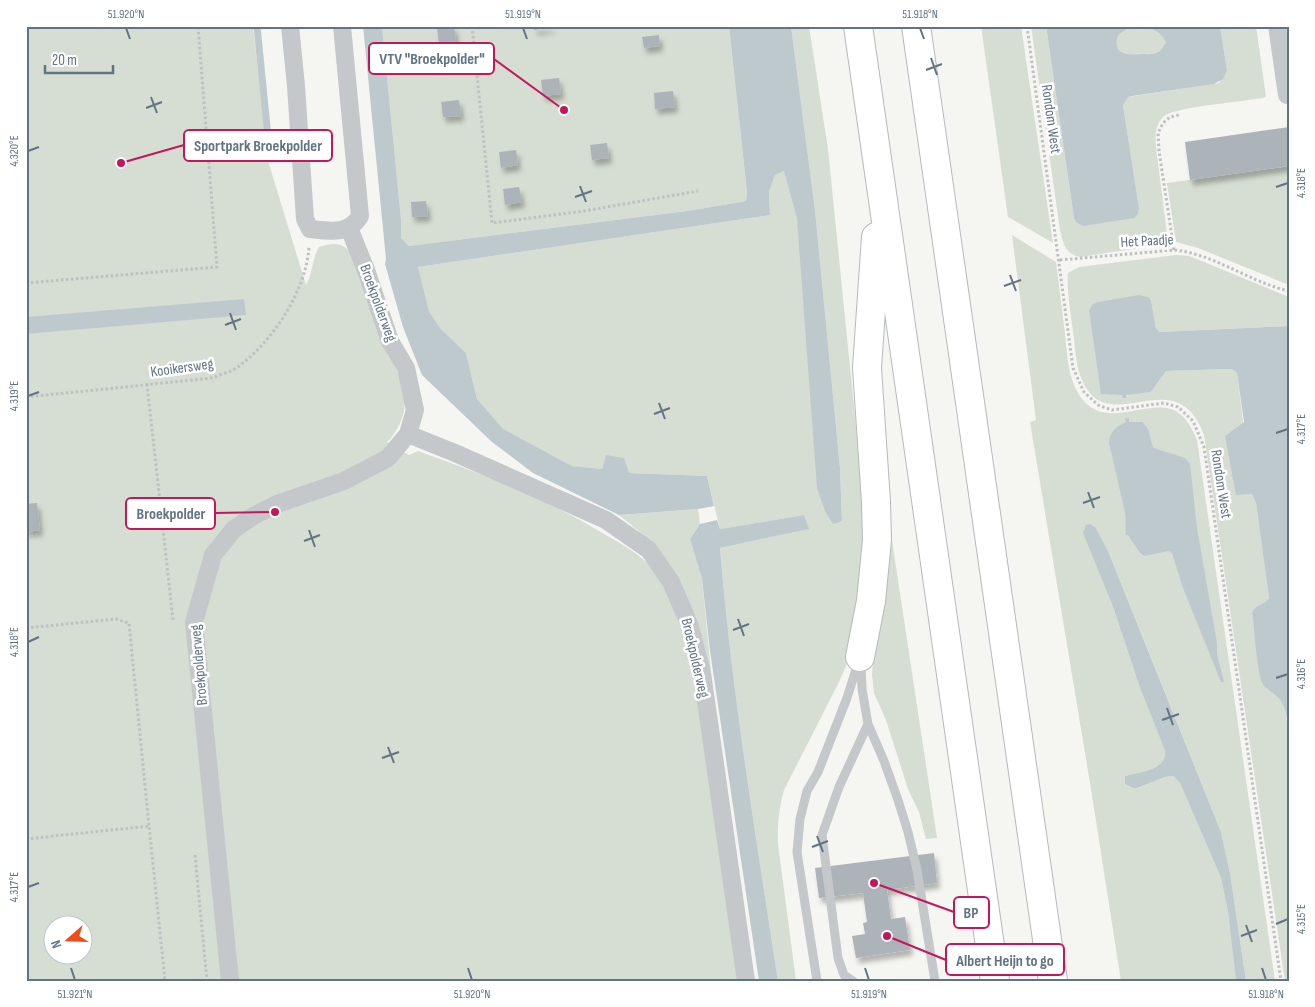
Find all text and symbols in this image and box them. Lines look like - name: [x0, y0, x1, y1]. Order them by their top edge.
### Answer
- text: 51.920°N: [108, 7, 144, 22]
- text: 51.919°N: [505, 7, 541, 22]
- text: 51.918°N: [902, 7, 938, 22]
- scale bar: [45, 42, 112, 74]
- callout: VTV "Broekpolder": [369, 43, 494, 74]
- text: VTV "Broekpolder": [379, 50, 485, 69]
- text: 20 m: [52, 51, 77, 70]
- street label: Rondom West: [1037, 83, 1065, 155]
- callout: Sportpark Broekpolder: [184, 130, 332, 161]
- text: 4.320°E: [7, 135, 22, 167]
- text: Sportpark Broekpolder: [194, 137, 322, 156]
- text: 4.318°E: [1294, 168, 1309, 198]
- street label: Het Paadje: [1120, 230, 1174, 252]
- street label: Broekpolderweg: [355, 262, 401, 344]
- street label: Kooikersweg: [149, 354, 215, 382]
- text: 4.319°E: [7, 381, 22, 411]
- text: 4.317°E: [1294, 414, 1309, 444]
- street label: Rondom West: [1206, 448, 1236, 520]
- callout: Broekpolder: [126, 498, 215, 529]
- text: Broekpolder: [137, 505, 205, 524]
- street label: Broekpolderweg: [677, 616, 713, 700]
- street label: Broekpolderweg: [186, 624, 212, 706]
- text: 4.318°E: [7, 627, 22, 657]
- text: 4.316°E: [1294, 659, 1309, 689]
- text: 4.317°E: [7, 872, 22, 902]
- callout: BP: [954, 897, 989, 928]
- text: BP: [964, 904, 978, 923]
- text: 4.315°E: [1294, 904, 1309, 934]
- north arrow: [42, 914, 92, 964]
- text: N: [47, 938, 66, 951]
- callout: Albert Heijn to go: [946, 944, 1064, 975]
- text: Albert Heijn to go: [955, 952, 1054, 971]
- text: 51.921°N: [57, 987, 93, 1002]
- text: 51.920°N: [454, 987, 490, 1002]
- text: 51.919°N: [851, 987, 887, 1002]
- text: 51.918°N: [1248, 987, 1284, 1002]

